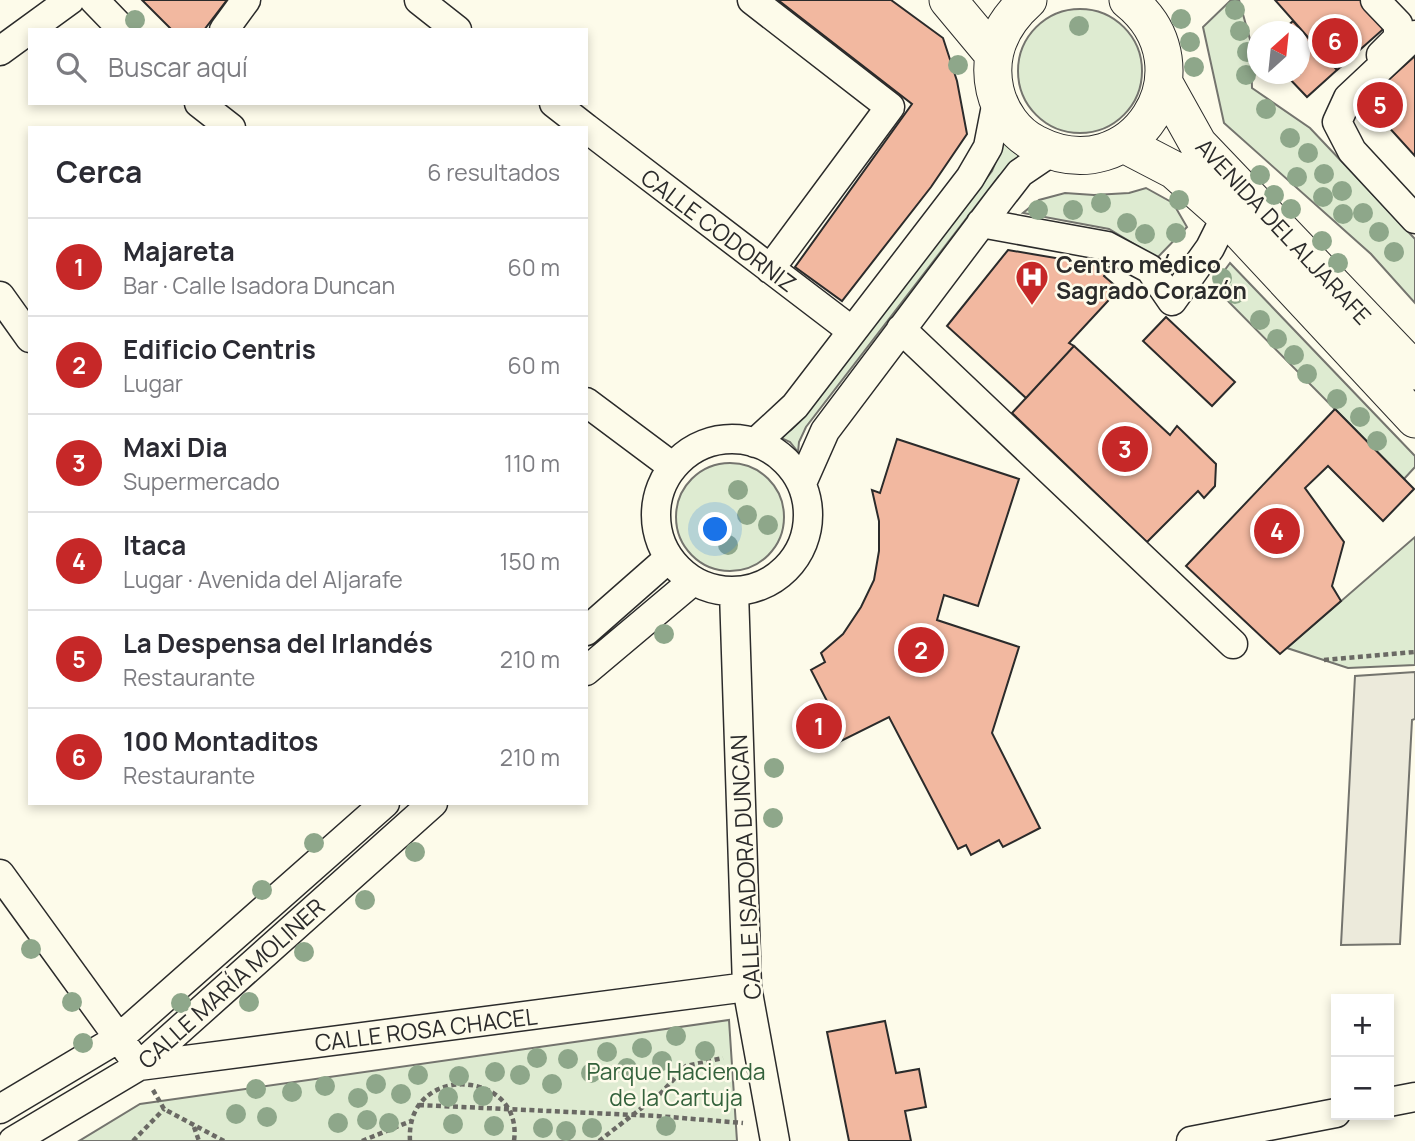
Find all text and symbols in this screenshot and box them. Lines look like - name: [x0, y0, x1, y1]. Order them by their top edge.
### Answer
- pin: 6: [1312, 15, 1358, 67]
- north arrow: [1247, 21, 1310, 84]
- search box: [28, 28, 588, 105]
- icon: search: [52, 48, 90, 86]
- text: Buscar aquí: [108, 49, 248, 85]
- pin: 5: [1357, 79, 1403, 131]
- street label: AVENIDA DEL ALJARAFE: [1189, 131, 1379, 331]
- text: Cerca: [56, 151, 142, 192]
- text: 6 resultados: [427, 156, 560, 188]
- street label: CALLE CODORNIZ: [635, 161, 803, 299]
- text: Majareta: [123, 233, 235, 269]
- place label: Centro médico Sagrado Corazón: [1056, 248, 1247, 306]
- text: 1: [74, 251, 84, 283]
- text: 60 m: [508, 251, 560, 283]
- hospital icon: Centro médico Sagrado Corazón: [1013, 258, 1051, 307]
- text: Bar · Calle Isadora Duncan: [123, 269, 395, 301]
- text: Edificio Centris: [123, 331, 316, 367]
- text: 2: [72, 349, 86, 381]
- text: 60 m: [508, 349, 560, 381]
- text: Lugar: [123, 367, 183, 399]
- pin: 3: [1102, 423, 1148, 475]
- text: Maxi Dia: [123, 429, 228, 465]
- text: 3: [72, 447, 86, 479]
- text: 110 m: [504, 447, 560, 479]
- text: Supermercado: [123, 465, 280, 497]
- pin: 4: [1254, 505, 1300, 557]
- your location: [698, 512, 732, 546]
- text: Itaca: [123, 527, 186, 563]
- text: 4: [72, 545, 86, 577]
- text: 150 m: [500, 545, 560, 577]
- text: Lugar · Avenida del Aljarafe: [123, 563, 403, 595]
- pin: 2: [898, 624, 944, 676]
- text: La Despensa del Irlandés: [123, 625, 433, 661]
- text: 5: [72, 643, 86, 675]
- text: 210 m: [500, 643, 560, 675]
- text: Restaurante: [123, 661, 255, 693]
- pin: 1: [796, 700, 842, 752]
- text: 100 Montaditos: [123, 723, 318, 759]
- street label: CALLE ISADORA DUNCAN: [722, 734, 768, 1000]
- text: 6: [72, 741, 86, 773]
- text: 210 m: [500, 741, 560, 773]
- text: Restaurante: [123, 759, 255, 791]
- street label: CALLE MARÍA MOLINER: [131, 890, 331, 1076]
- map controls: [1331, 994, 1394, 1120]
- button: +: [1331, 994, 1394, 1057]
- street label: CALLE ROSA CHACEL: [313, 999, 539, 1059]
- park label: Parque Hacienda de la Cartuja: [586, 1055, 766, 1113]
- button: −: [1331, 1057, 1394, 1120]

